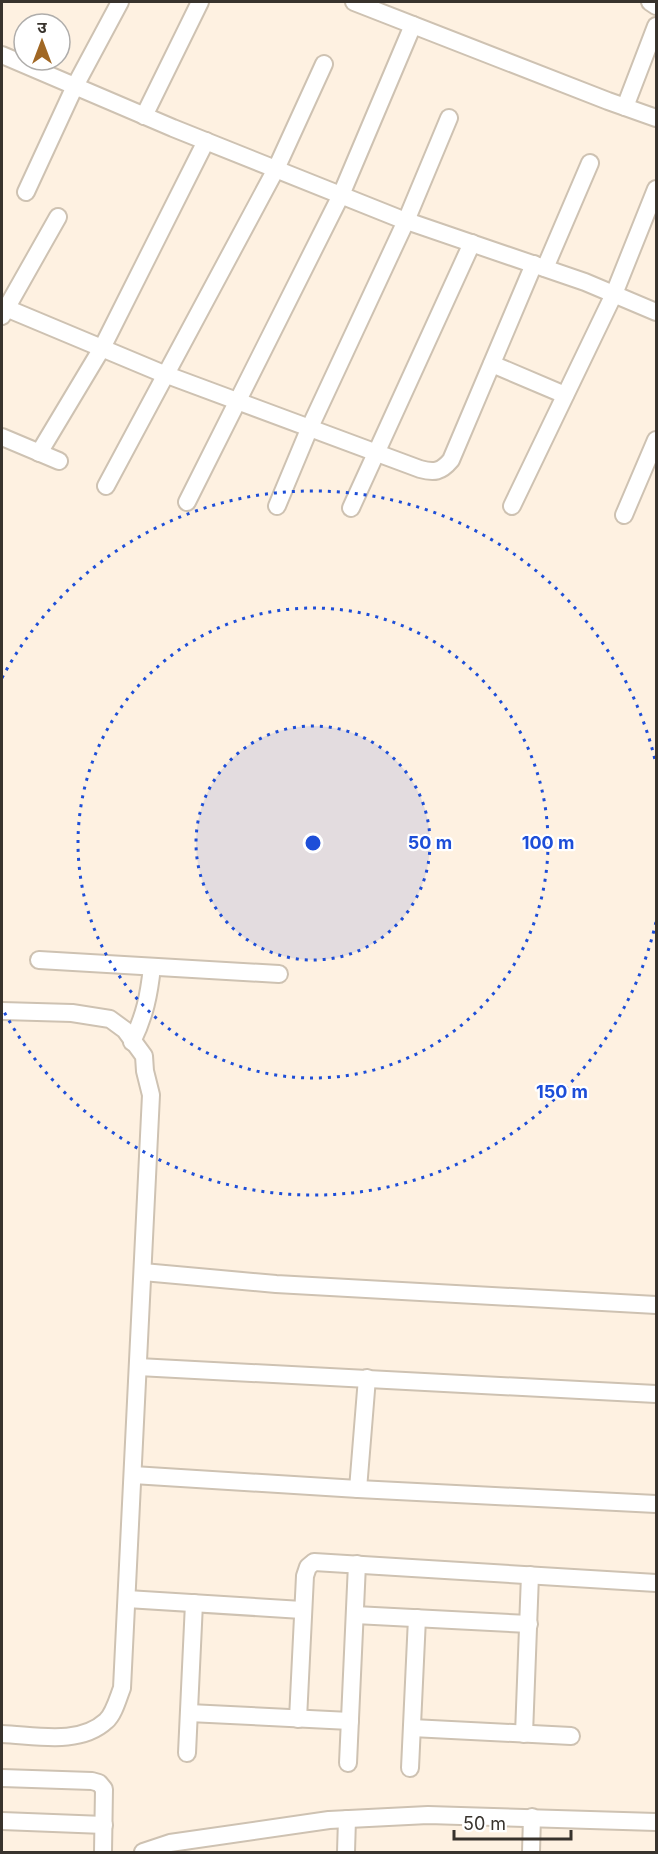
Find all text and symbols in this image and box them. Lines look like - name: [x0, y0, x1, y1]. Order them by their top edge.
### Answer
- north arrow: [12, 12, 72, 72]
- text: उ: [37, 17, 47, 37]
- text: 50 m: [408, 832, 452, 853]
- text: 100 m: [522, 832, 574, 853]
- centre of rings: [303, 833, 323, 853]
- text: 150 m: [536, 1081, 588, 1102]
- scale bar: [454, 1803, 571, 1841]
- text: 50 m: [463, 1813, 506, 1834]

